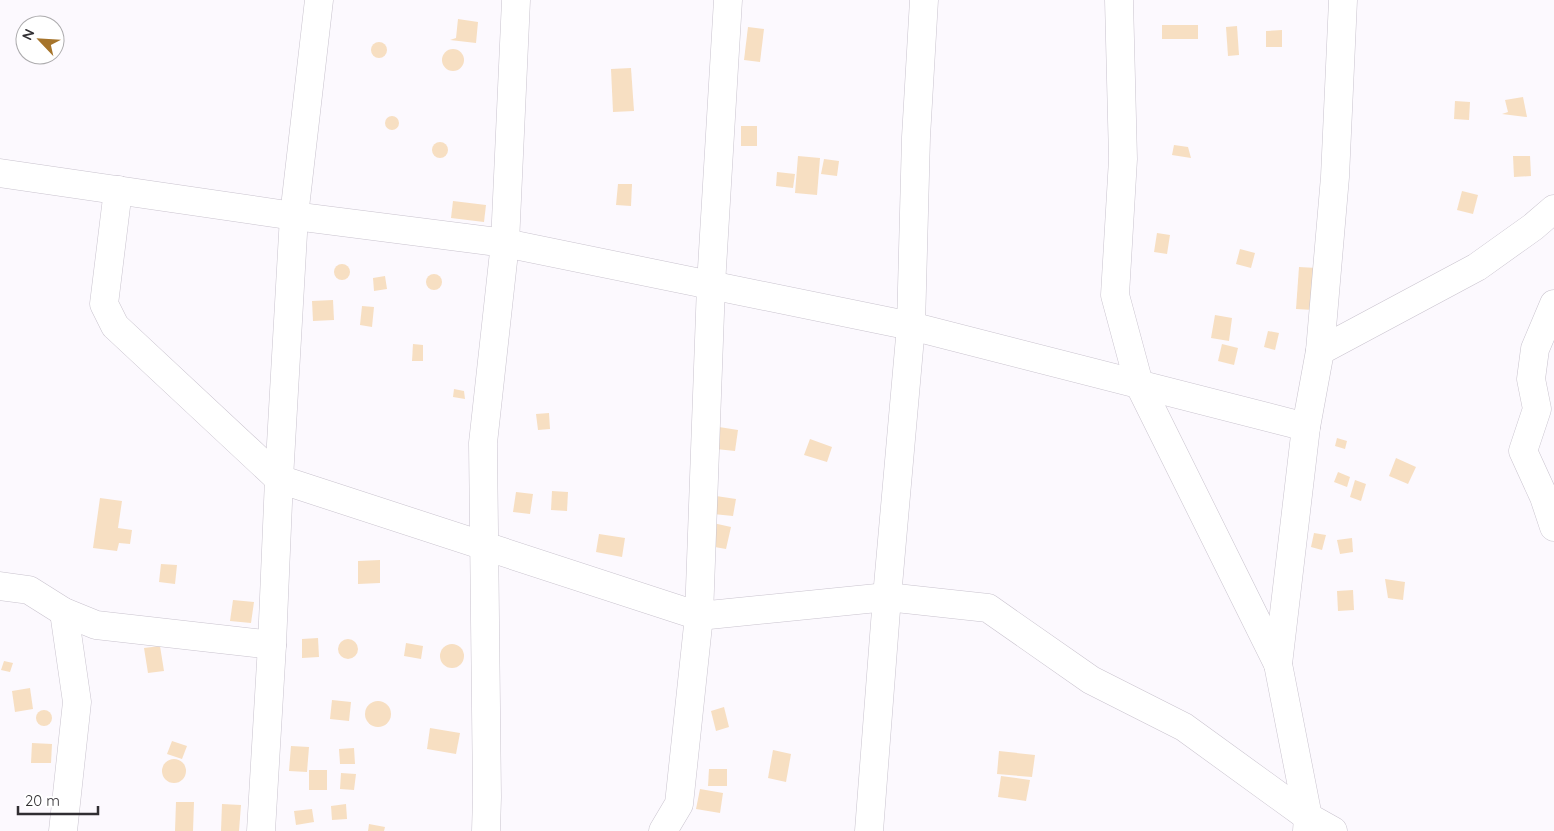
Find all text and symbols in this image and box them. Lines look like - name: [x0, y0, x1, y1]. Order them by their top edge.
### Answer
- north arrow: [15, 15, 65, 65]
- text: N: [18, 26, 39, 43]
- scale bar: [18, 784, 98, 816]
- text: 20 m: [25, 791, 60, 810]

